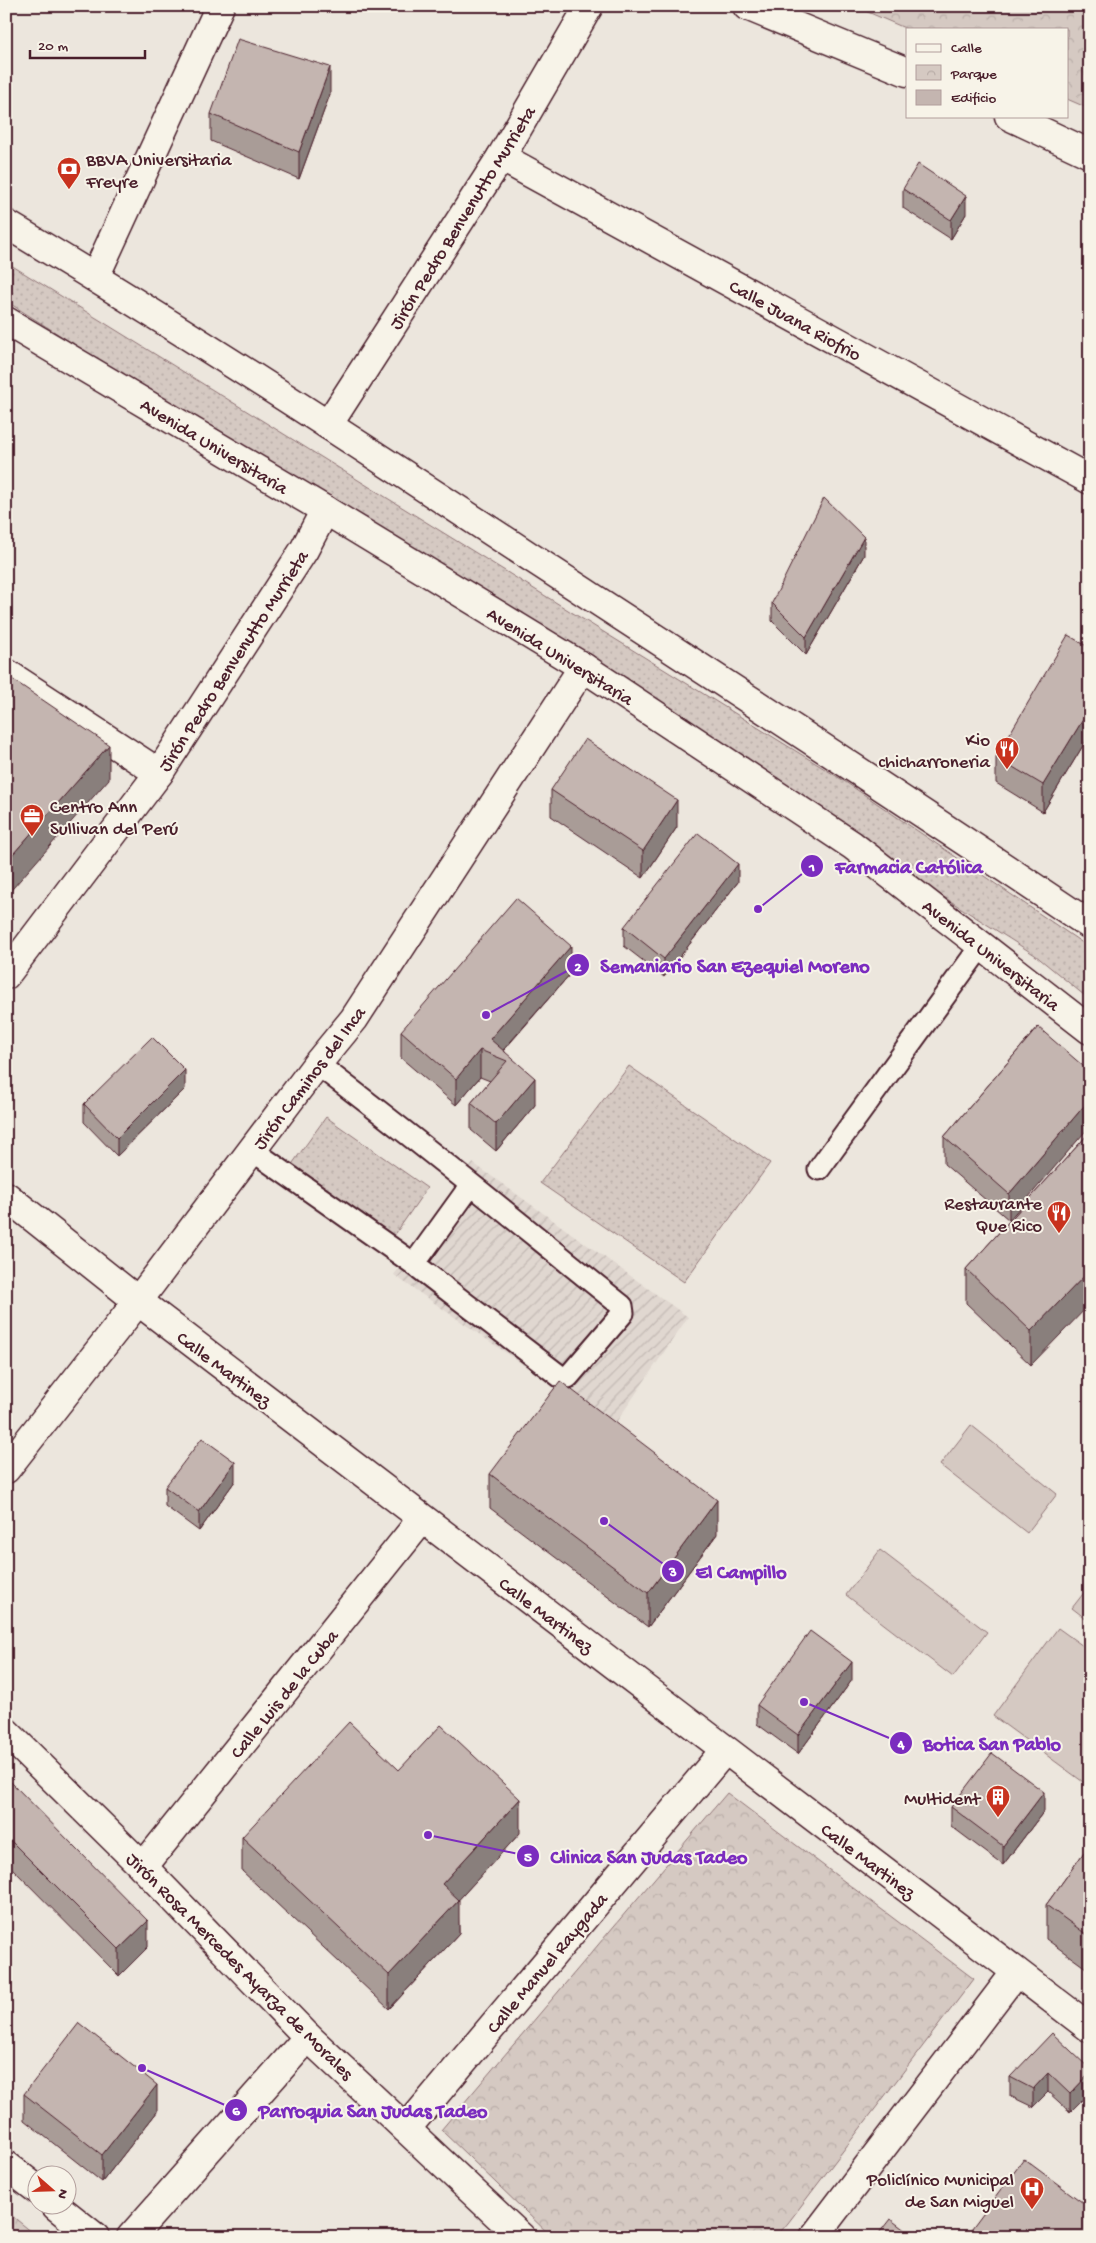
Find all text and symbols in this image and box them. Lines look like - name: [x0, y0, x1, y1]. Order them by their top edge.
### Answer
- scale bar: [30, 28, 145, 60]
- legend: [906, 28, 1068, 118]
- text: 20 m: [38, 38, 68, 56]
- text: Calle: [951, 40, 982, 58]
- text: Parque: [950, 66, 997, 84]
- text: Edificio: [951, 90, 997, 108]
- street label: Jirón Pedro Benvenutto Murrieta: [386, 102, 543, 335]
- place label: BBVA Universitaria Freyre: [85, 150, 233, 195]
- bank icon: BBVA Universitaria Freyre: [56, 156, 82, 190]
- street label: Calle Juana Riofrio: [724, 276, 865, 368]
- street label: Avenida Universitaria: [135, 395, 293, 502]
- street label: Jirón Pedro Benvenutto Murrieta: [155, 546, 316, 777]
- street label: Avenida Universitaria: [482, 604, 638, 713]
- place label: Kio chicharroneria: [878, 730, 991, 775]
- restaurant icon: Kio chicharroneria: [994, 736, 1020, 770]
- place label: Centro Ann Sullivan del Perú: [50, 797, 178, 842]
- office icon: Centro Ann Sullivan del Perú: [19, 803, 45, 837]
- callout: Farmacia Católica: [800, 848, 993, 883]
- text: Farmacia Católica: [834, 858, 984, 881]
- text: 1: [808, 859, 815, 877]
- street label: Avenida Universitaria: [916, 896, 1064, 1019]
- callout: Semaniario San Ezequiel Moreno: [565, 948, 879, 983]
- text: Semaniario San Ezequiel Moreno: [600, 957, 870, 980]
- text: 2: [574, 959, 582, 977]
- street label: Jirón Caminos del Inca: [249, 1002, 373, 1155]
- place label: Restaurante Que Rico: [944, 1194, 1042, 1239]
- restaurant icon: Restaurante Que Rico: [1046, 1200, 1072, 1234]
- street label: Calle Martinez: [171, 1328, 275, 1414]
- callout: El Campillo: [660, 1553, 797, 1588]
- text: El Campillo: [695, 1563, 787, 1586]
- text: 3: [668, 1564, 677, 1582]
- street label: Calle Martinez: [493, 1574, 597, 1660]
- street label: Calle Luis de la Cuba: [227, 1625, 346, 1764]
- callout: Botica San Pablo: [888, 1725, 1071, 1760]
- text: Botica San Pablo: [922, 1735, 1062, 1758]
- text: 4: [896, 1736, 905, 1754]
- building icon: Multident: [985, 1784, 1011, 1818]
- place label: Multident: [904, 1789, 982, 1812]
- street label: Calle Martinez: [815, 1820, 919, 1906]
- callout: Clinica San Judas Tadeo: [515, 1838, 757, 1873]
- text: Clinica San Judas Tadeo: [550, 1848, 748, 1871]
- street label: Jirón Rosa Mercedes Ayarza de Morales: [120, 1849, 358, 2087]
- text: 5: [524, 1849, 532, 1867]
- street label: Calle Manuel Raygada: [483, 1888, 615, 2039]
- callout: Parroquia San Judas Tadeo: [224, 2093, 498, 2128]
- text: Parroquia San Judas Tadeo: [258, 2102, 488, 2125]
- text: 6: [232, 2103, 240, 2121]
- north arrow: [28, 2166, 78, 2216]
- place label: Policlínico Municipal de San Miguel: [866, 2170, 1014, 2215]
- hospital icon: Policlínico Municipal de San Miguel: [1019, 2176, 1045, 2210]
- text: N: [52, 2186, 71, 2201]

